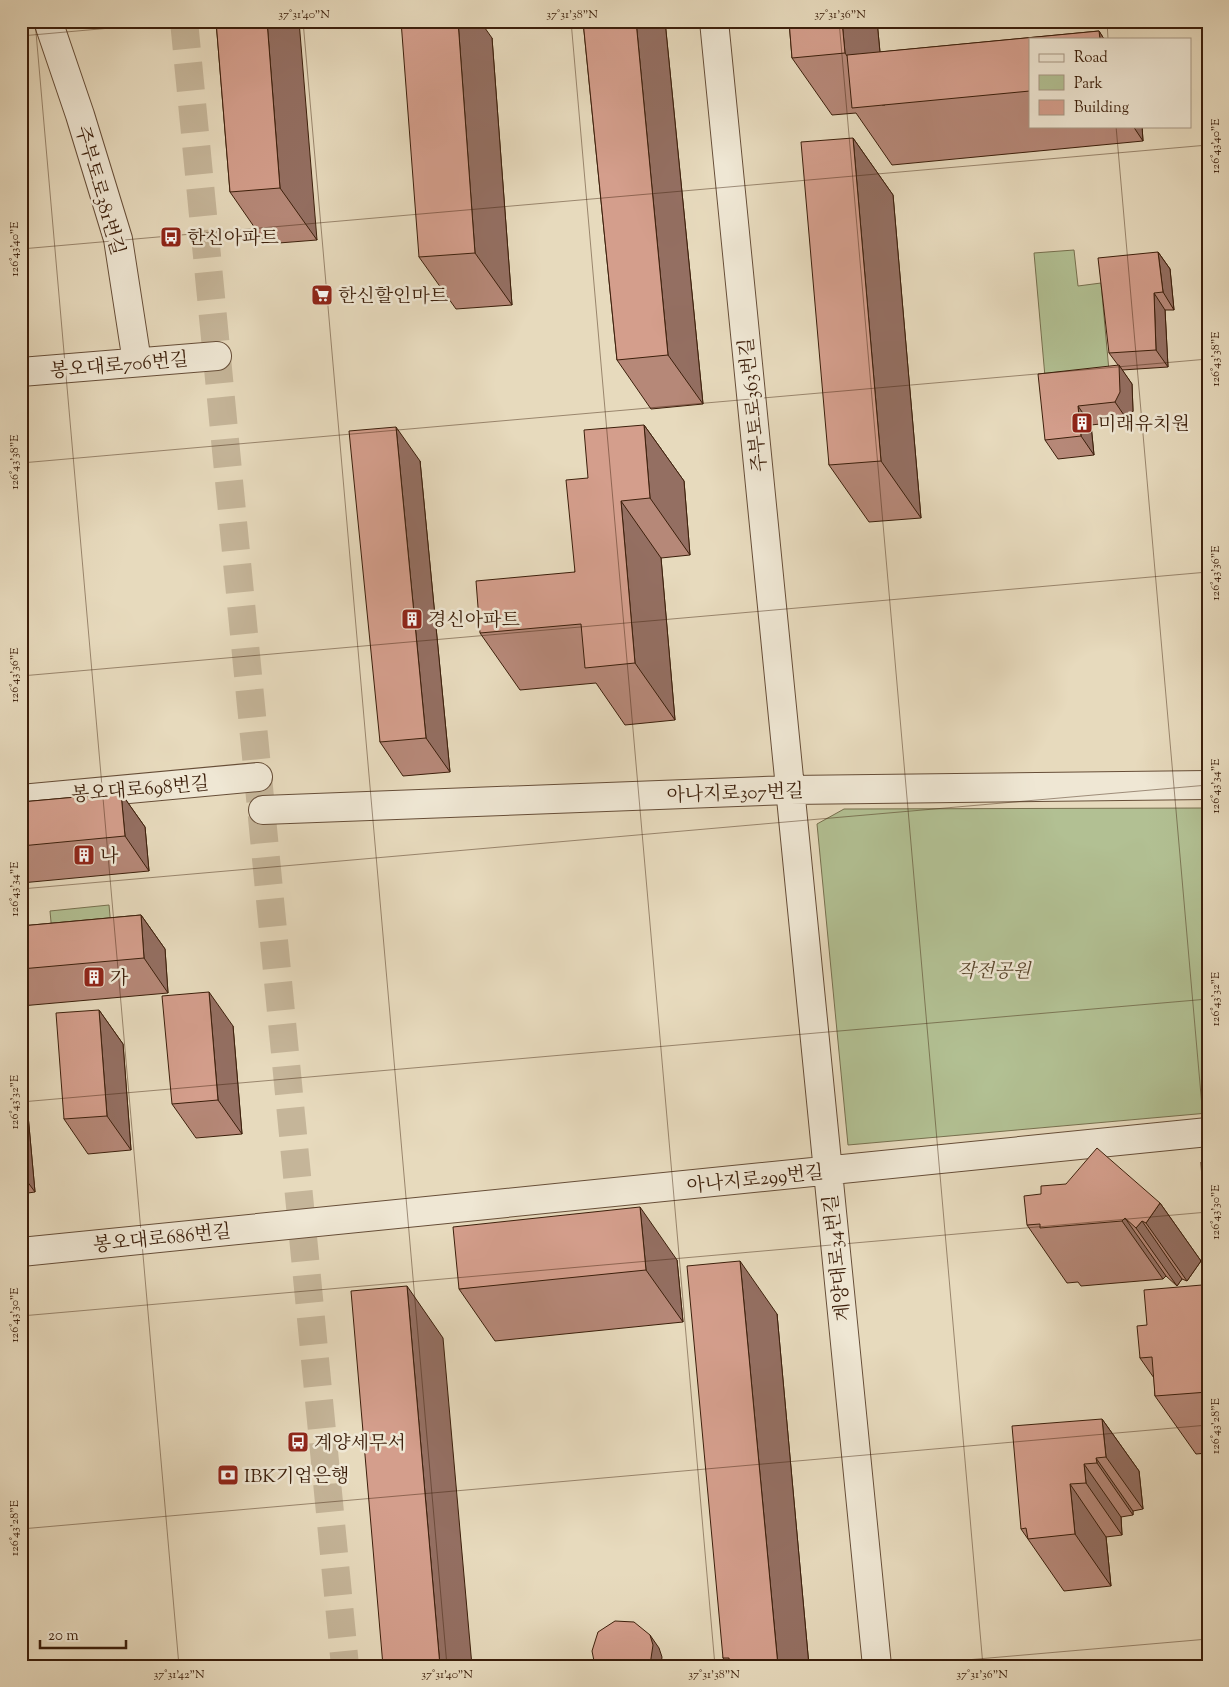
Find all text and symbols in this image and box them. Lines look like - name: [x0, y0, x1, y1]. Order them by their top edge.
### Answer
- text: 37°31'40"N: [278, 6, 330, 24]
- text: 37°31'38"N: [546, 6, 598, 24]
- text: 37°31'36"N: [814, 6, 866, 24]
- legend: [1029, 38, 1192, 128]
- text: Road: [1074, 48, 1108, 69]
- text: Park: [1074, 74, 1103, 95]
- text: Building: [1074, 98, 1129, 119]
- text: 126°43'40"E: [1207, 118, 1225, 174]
- street label: 주부토로381번길: [67, 123, 130, 259]
- text: 126°43'40"E: [6, 221, 24, 277]
- bus stop icon: 한신아파트: [159, 225, 183, 249]
- place label: 한신아파트: [187, 226, 279, 253]
- supermarket icon: 한신할인마트: [310, 283, 334, 307]
- place label: 한신할인마트: [338, 284, 448, 311]
- text: 126°43'38"E: [1207, 331, 1225, 387]
- street label: 주부토로363번길: [734, 336, 775, 473]
- street label: 봉오대로706번길: [49, 347, 190, 386]
- building icon: 미래유치원: [1070, 411, 1094, 435]
- place label: 미래유치원: [1098, 412, 1190, 439]
- text: 126°43'38"E: [6, 434, 24, 490]
- text: 126°43'36"E: [1207, 545, 1225, 601]
- building icon: 경신아파트: [400, 607, 424, 631]
- place label: 경신아파트: [428, 608, 520, 635]
- text: 126°43'36"E: [6, 647, 24, 703]
- text: 126°43'34"E: [1207, 758, 1225, 814]
- street label: 봉오대로698번길: [70, 771, 210, 810]
- street label: 아나지로307번길: [666, 779, 804, 810]
- building icon: 나: [72, 843, 96, 867]
- place label: 나: [100, 844, 119, 871]
- text: 126°43'34"E: [6, 861, 24, 917]
- park label: 작전공원: [957, 959, 1032, 986]
- building icon: 가: [82, 965, 106, 989]
- place label: 가: [110, 966, 129, 993]
- text: 126°43'32"E: [1207, 971, 1225, 1026]
- text: 126°43'32"E: [6, 1074, 24, 1129]
- street label: 아나지로299번길: [685, 1160, 825, 1201]
- text: 126°43'30"E: [1207, 1184, 1225, 1240]
- street label: 계양대로34번길: [818, 1193, 859, 1322]
- street label: 봉오대로686번길: [92, 1219, 233, 1260]
- text: 126°43'30"E: [6, 1287, 24, 1343]
- text: 126°43'28"E: [1207, 1397, 1225, 1454]
- bus stop icon: 계양세무서: [286, 1430, 310, 1454]
- place label: 계양세무서: [314, 1431, 406, 1458]
- bank icon: IBK기업은행: [216, 1463, 240, 1487]
- place label: IBK기업은행: [244, 1464, 349, 1491]
- text: 126°43'28"E: [6, 1499, 24, 1556]
- scale bar: [40, 1617, 126, 1649]
- text: 20 m: [48, 1626, 79, 1647]
- text: 37°31'42"N: [153, 1666, 205, 1684]
- text: 37°31'40"N: [421, 1666, 473, 1684]
- text: 37°31'38"N: [688, 1666, 740, 1684]
- text: 37°31'36"N: [956, 1666, 1008, 1684]

